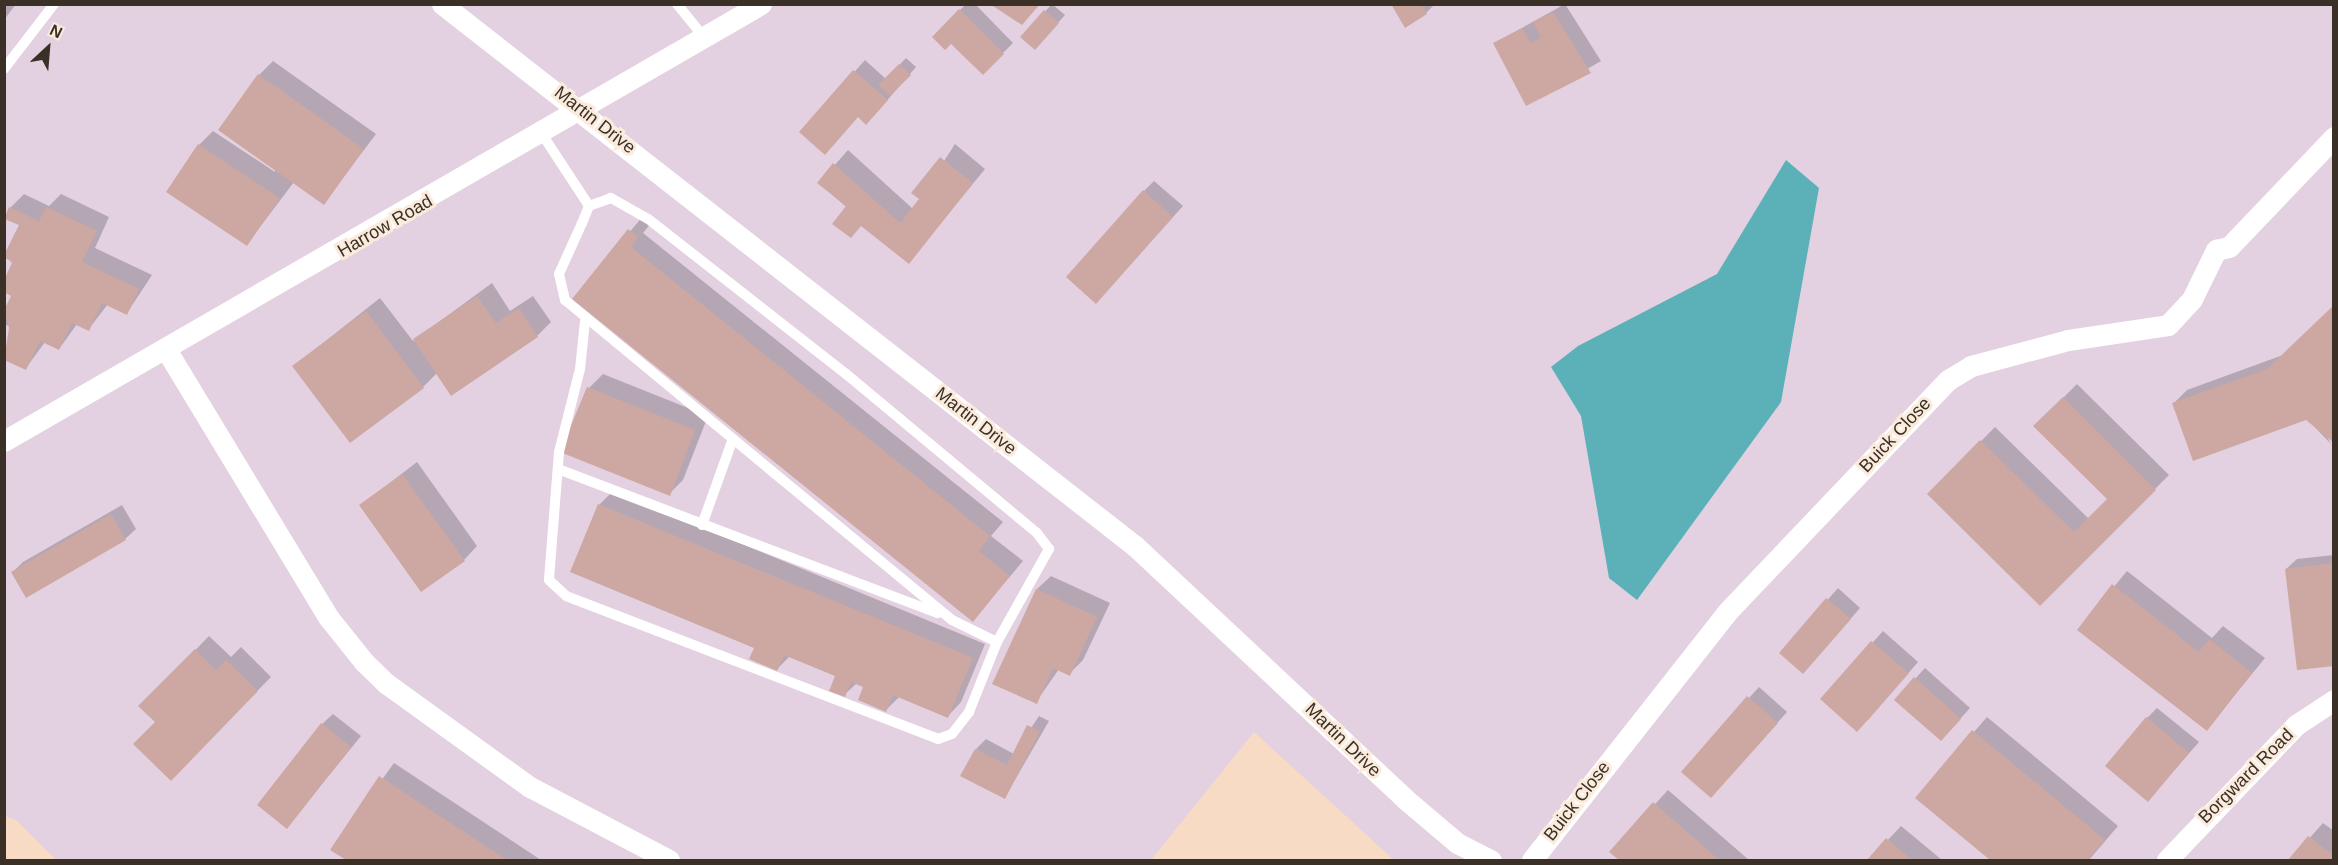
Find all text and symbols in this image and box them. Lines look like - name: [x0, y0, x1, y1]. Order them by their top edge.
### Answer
- north arrow: [18, 18, 78, 78]
- text: N: [47, 21, 65, 42]
- street label: Martin Drive: [550, 82, 640, 158]
- street label: Harrow Road: [334, 190, 436, 262]
- street label: Martin Drive: [931, 383, 1021, 459]
- street label: Buick Close: [1855, 393, 1935, 477]
- street label: Martin Drive: [1301, 699, 1385, 781]
- street label: Borgward Road: [2194, 724, 2298, 828]
- street label: Buick Close: [1539, 757, 1615, 845]

